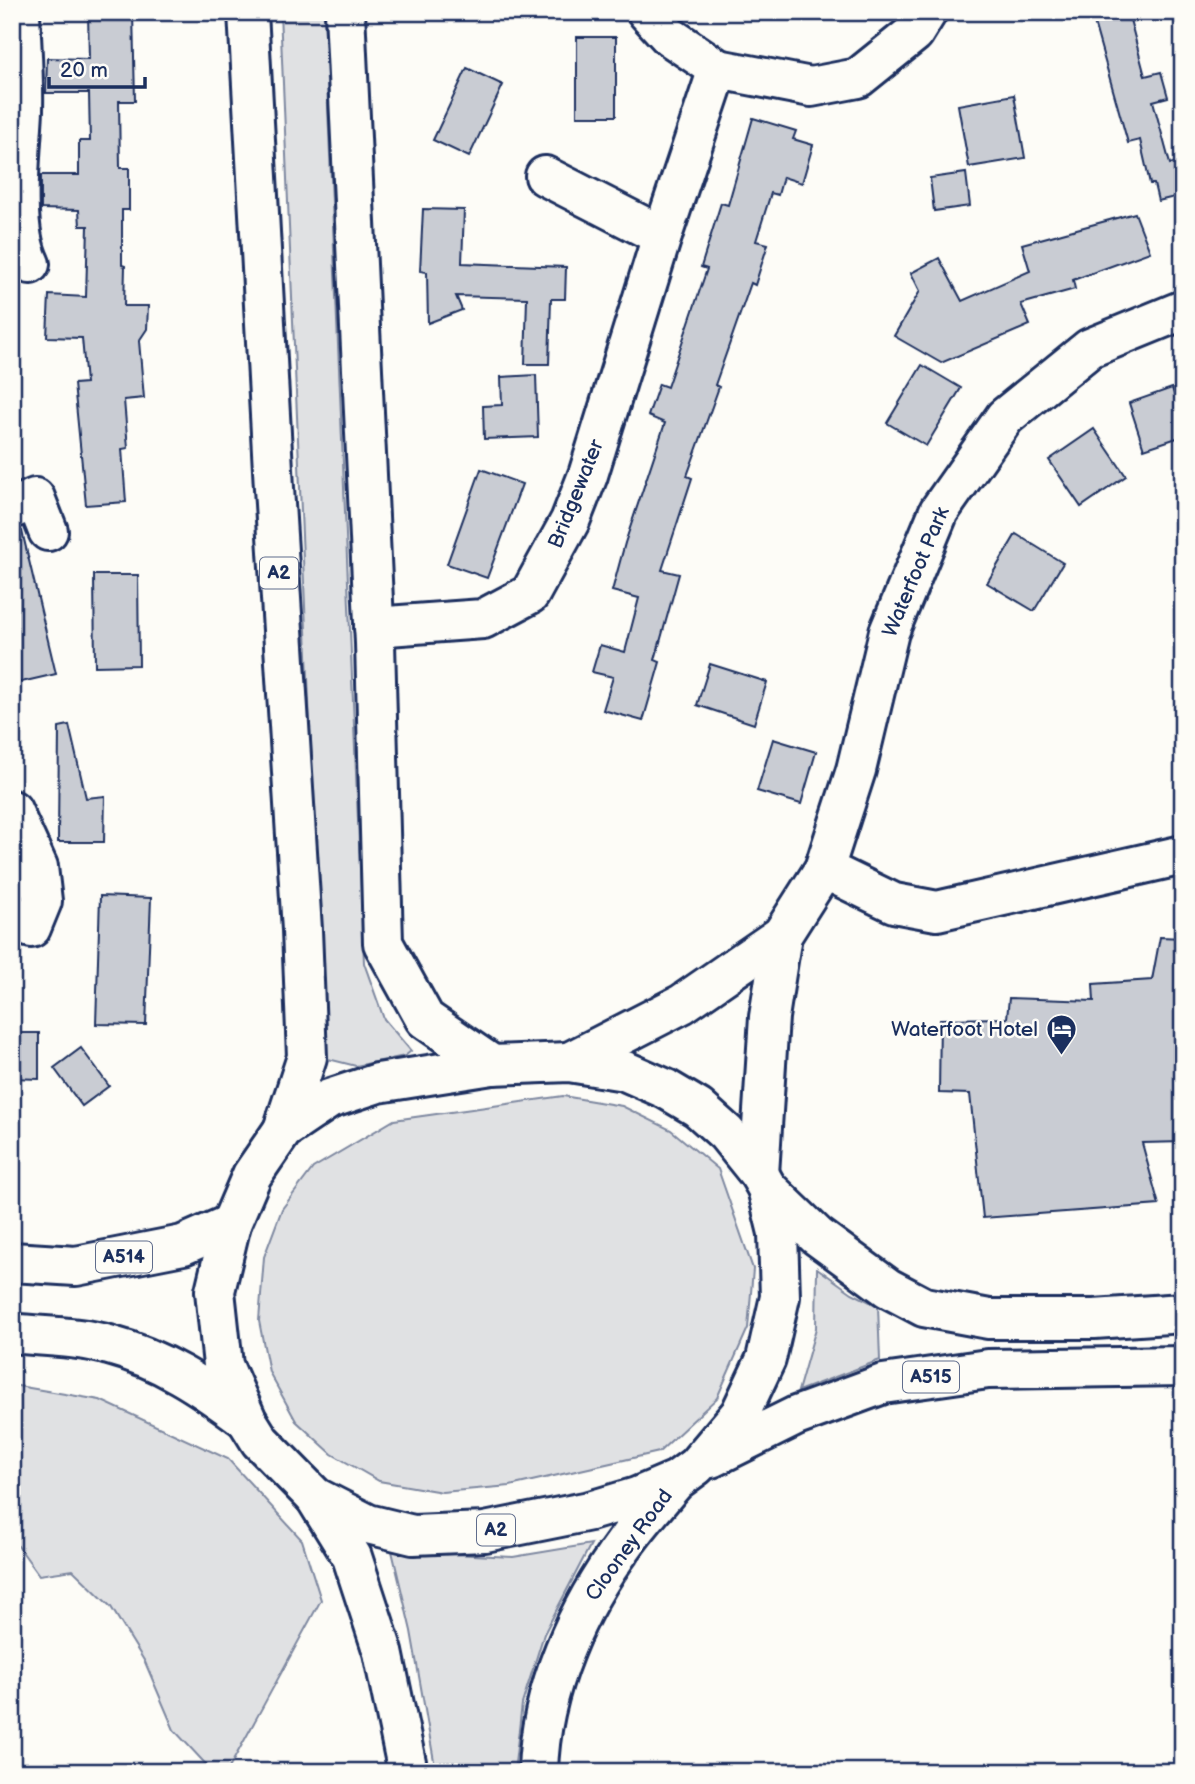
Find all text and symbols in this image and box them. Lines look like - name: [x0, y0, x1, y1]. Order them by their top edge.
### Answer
- scale bar: [49, 46, 145, 90]
- text: 20 m: [60, 58, 108, 83]
- street label: Bridgewater: [543, 436, 609, 552]
- street label: Waterfoot Park: [877, 502, 955, 641]
- road number: A2: [260, 558, 298, 588]
- hotel icon: Waterfoot Hotel: [1044, 1012, 1078, 1056]
- place label: Waterfoot Hotel: [891, 1017, 1038, 1042]
- road number: A514: [96, 1242, 152, 1273]
- road number: A515: [903, 1362, 959, 1392]
- street label: Clooney Road: [580, 1484, 678, 1606]
- road number: A2: [477, 1514, 515, 1546]

